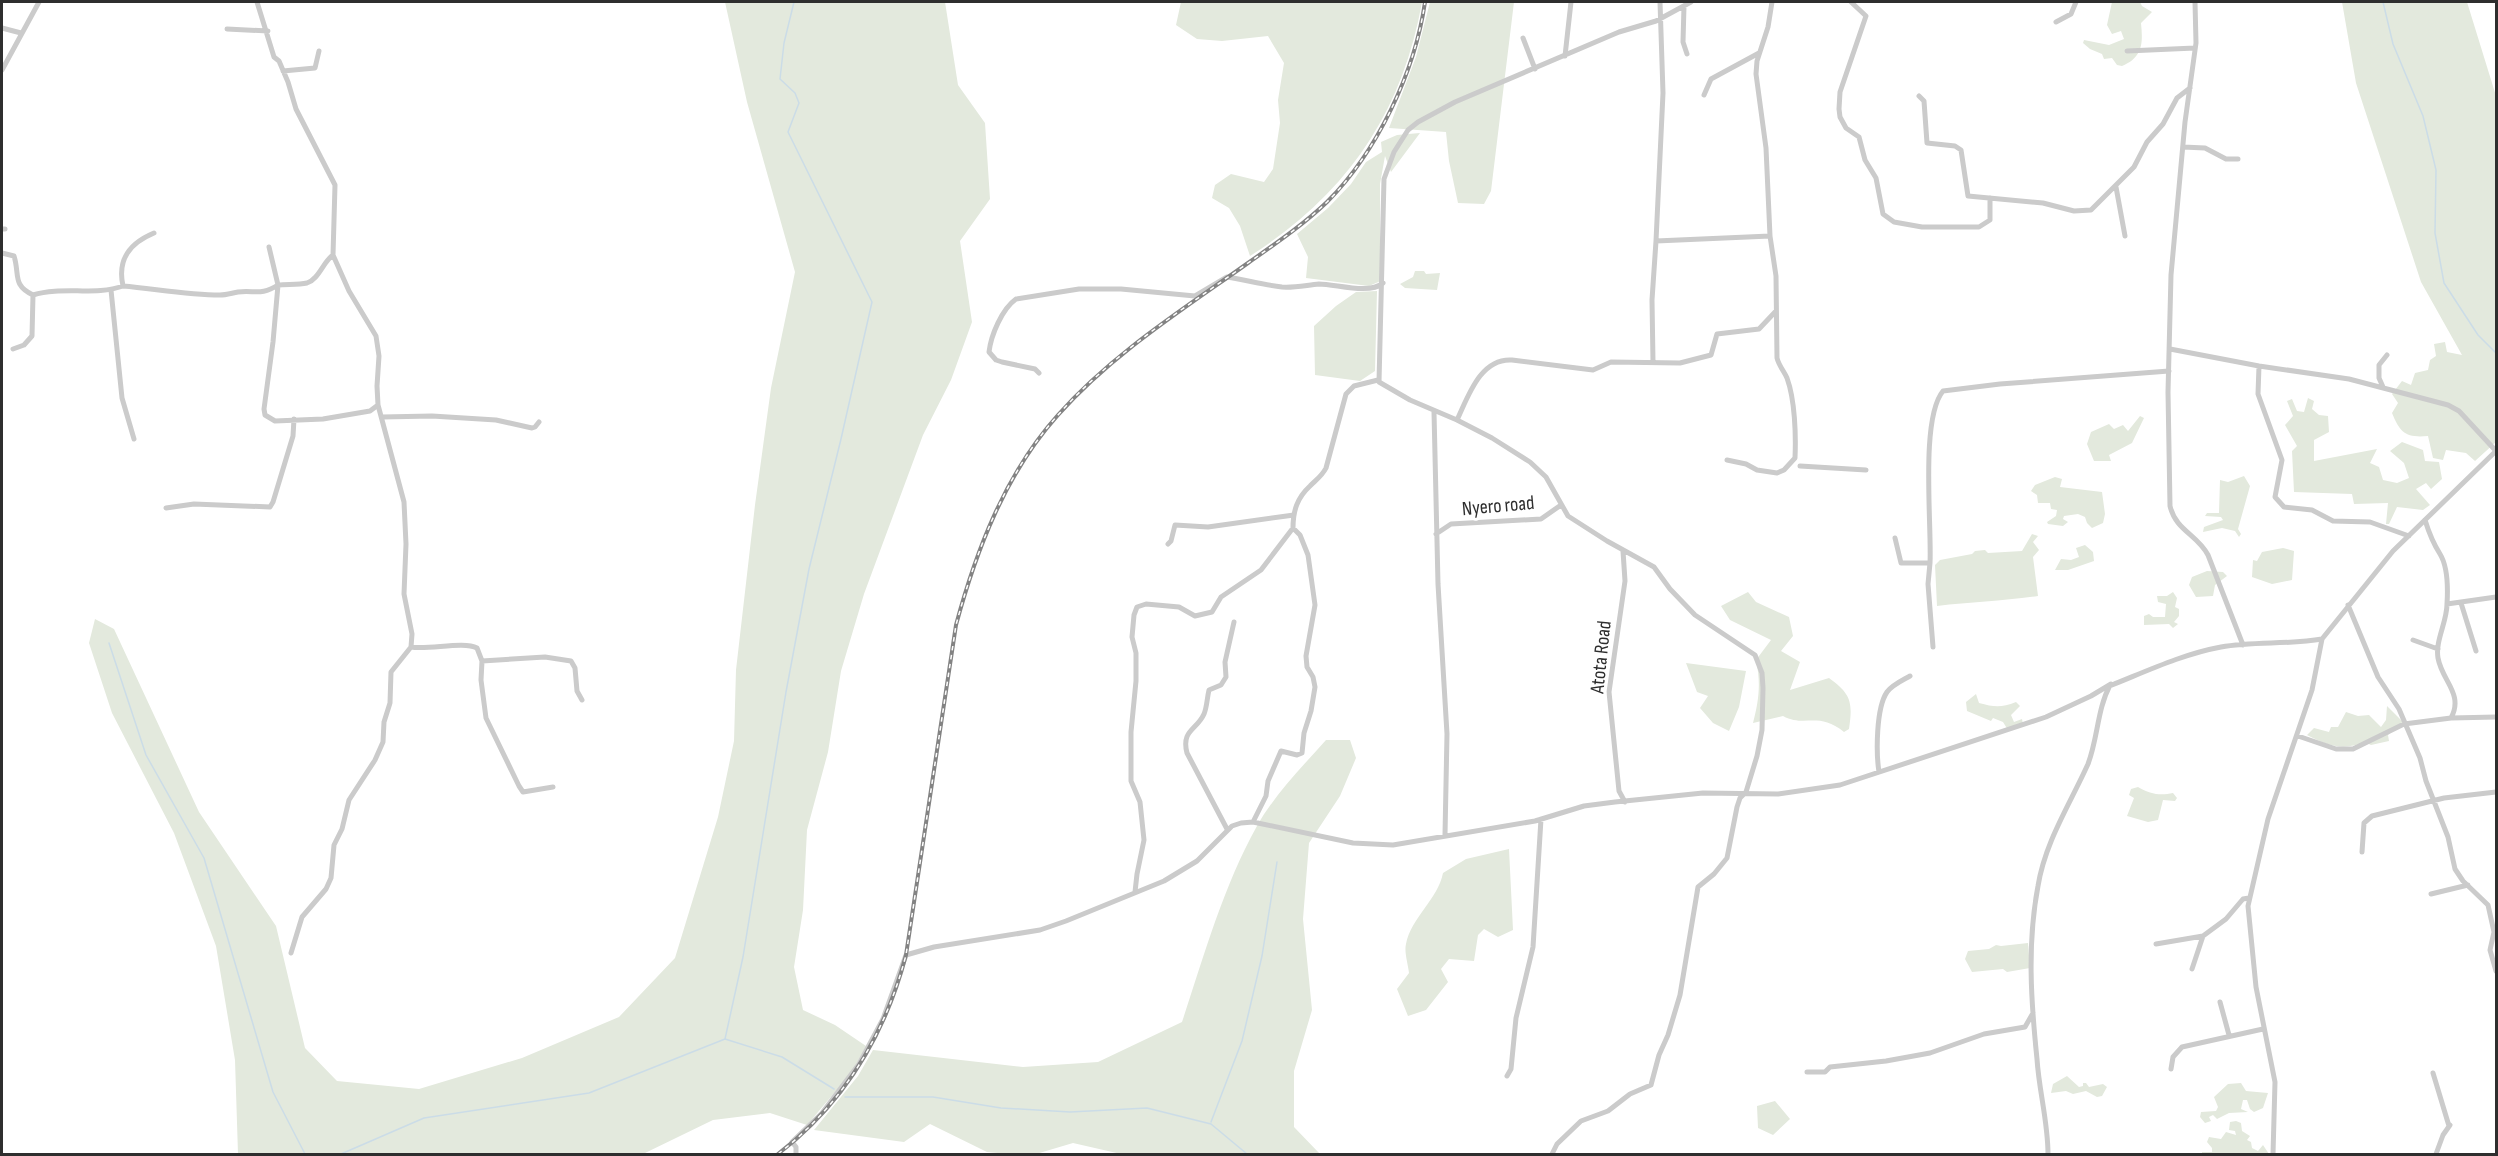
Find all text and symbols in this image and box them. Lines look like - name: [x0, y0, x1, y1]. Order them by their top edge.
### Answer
- street label: Nyero road: [1461, 491, 1535, 521]
- street label: Atota Road: [1585, 620, 1617, 696]

